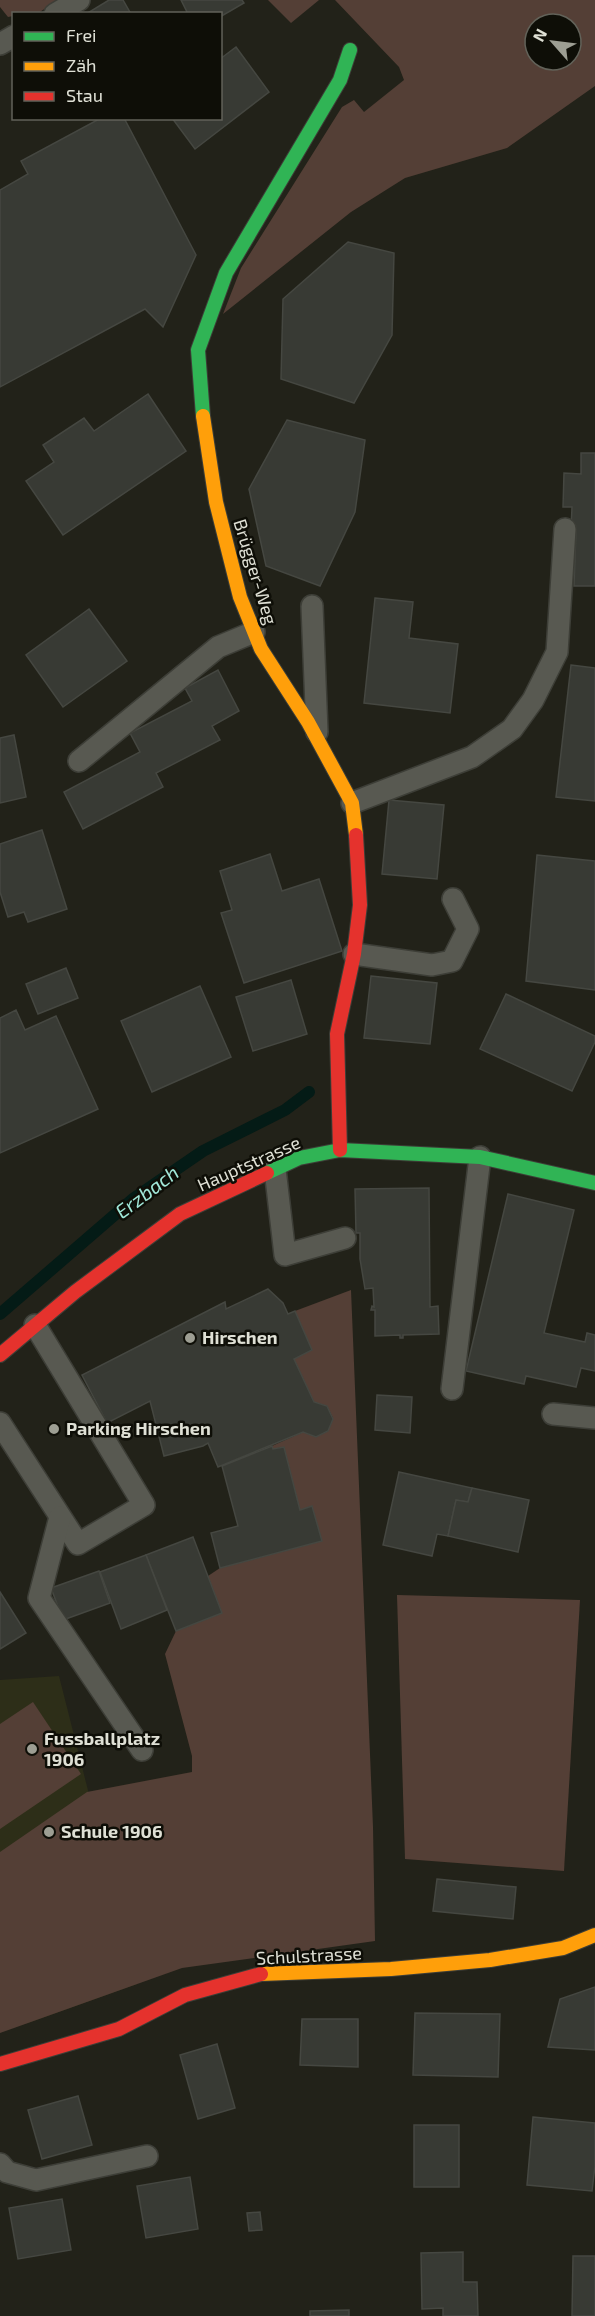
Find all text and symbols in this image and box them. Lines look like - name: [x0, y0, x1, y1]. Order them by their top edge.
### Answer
- legend: [12, 12, 222, 120]
- north arrow: [523, 12, 583, 72]
- text: Frei: [66, 24, 97, 46]
- text: N: [528, 25, 550, 44]
- text: Zäh: [66, 54, 97, 76]
- text: Stau: [66, 84, 103, 106]
- street label: Brügger-Weg: [229, 516, 282, 627]
- street label: Hauptstrasse: [194, 1131, 304, 1196]
- water label: Erzbach: [110, 1160, 183, 1223]
- place label: Hirschen: [202, 1326, 278, 1348]
- marker: Hirschen: [183, 1331, 197, 1345]
- place label: Parking Hirschen: [66, 1417, 211, 1439]
- marker: Parking Hirschen: [47, 1422, 61, 1436]
- place label: Fussballplatz 1906: [44, 1727, 160, 1770]
- marker: Fussballplatz 1906: [25, 1742, 39, 1756]
- place label: Schule 1906: [61, 1820, 163, 1842]
- marker: Schule 1906: [42, 1825, 56, 1839]
- street label: Schulstrasse: [255, 1941, 362, 1969]

